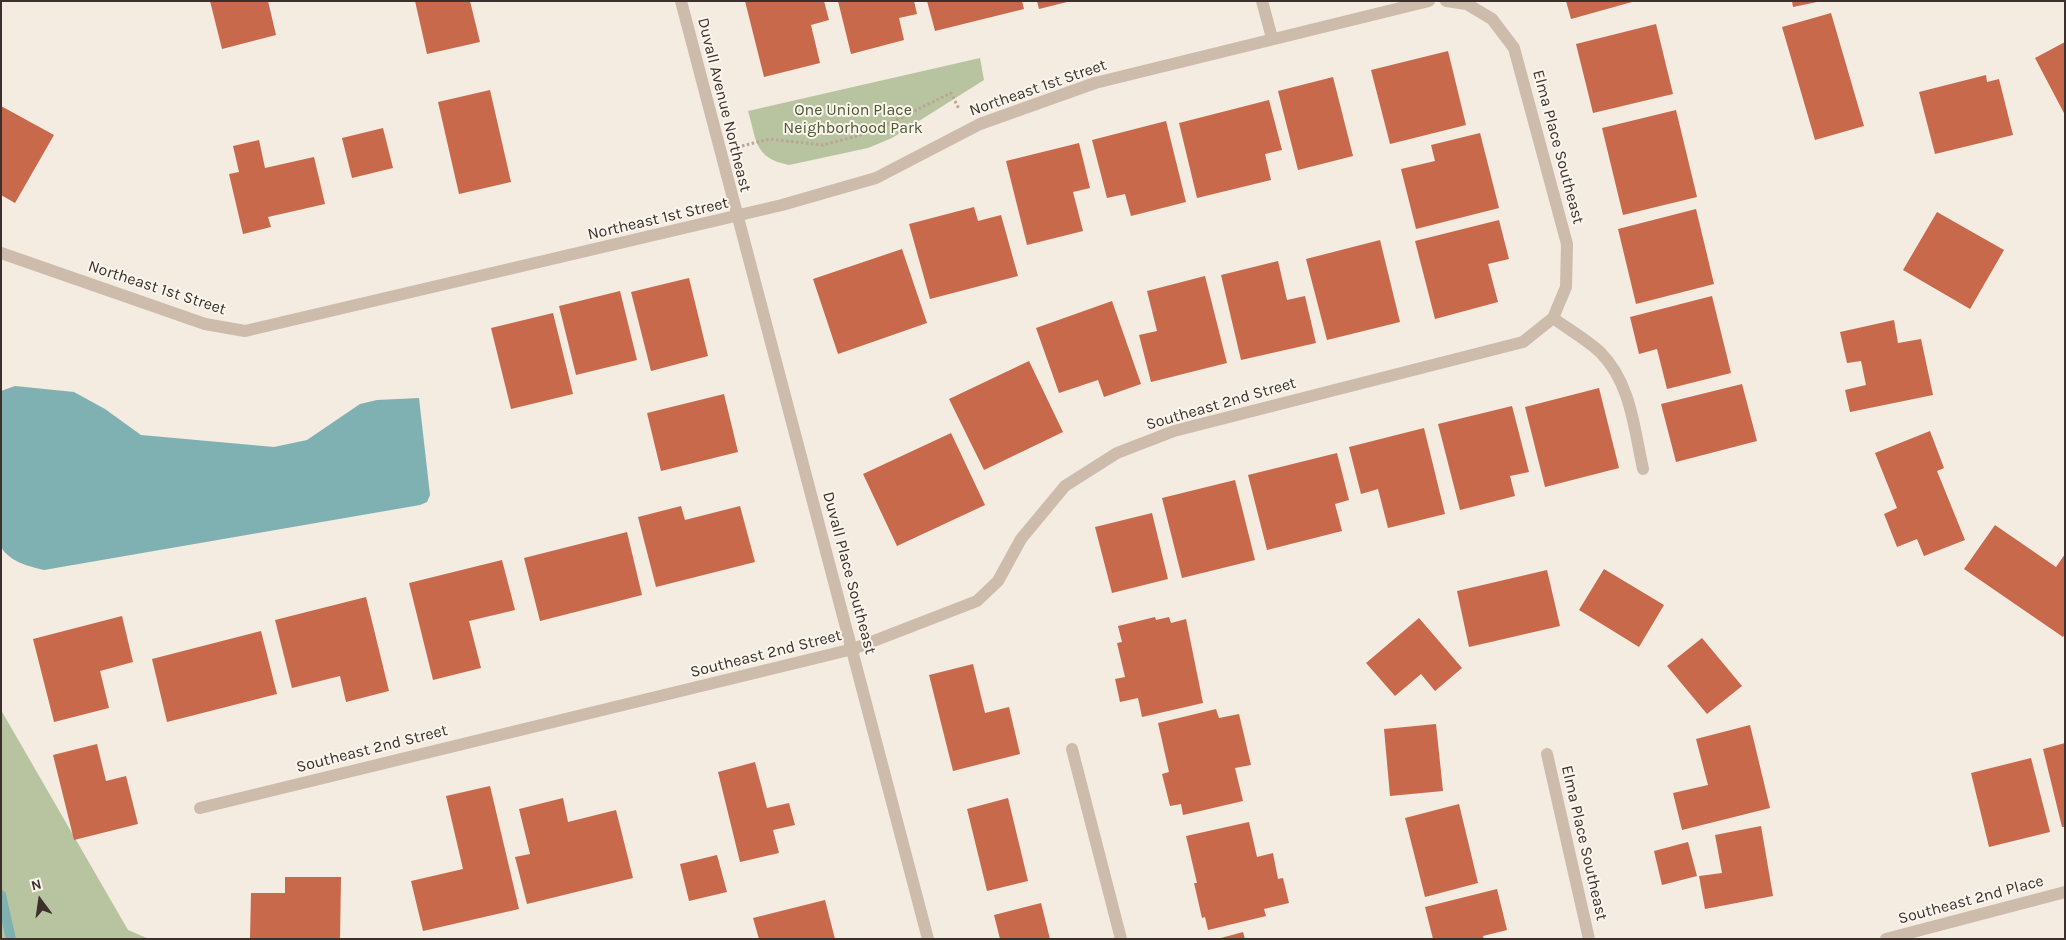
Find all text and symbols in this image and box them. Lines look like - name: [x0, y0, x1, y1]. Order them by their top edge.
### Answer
- street label: Duvall Avenue Northeast: [693, 16, 755, 194]
- street label: Northeast 1st Street: [967, 56, 1109, 120]
- street label: Elma Place Southeast: [1528, 68, 1588, 226]
- park label: One Union Place Neighborhood Park: [783, 100, 923, 138]
- street label: Northeast 1st Street: [586, 193, 730, 245]
- street label: Northeast 1st Street: [86, 257, 228, 319]
- street label: Southeast 2nd Street: [1144, 373, 1298, 435]
- street label: Duvall Place Southeast: [818, 490, 880, 656]
- street label: Southeast 2nd Street: [688, 626, 844, 682]
- street label: Southeast 2nd Street: [294, 721, 450, 777]
- street label: Elma Place Southeast: [1557, 764, 1611, 922]
- street label: Southeast 2nd Place: [1896, 871, 2046, 929]
- north arrow: [15, 875, 65, 925]
- text: N: [29, 875, 43, 894]

